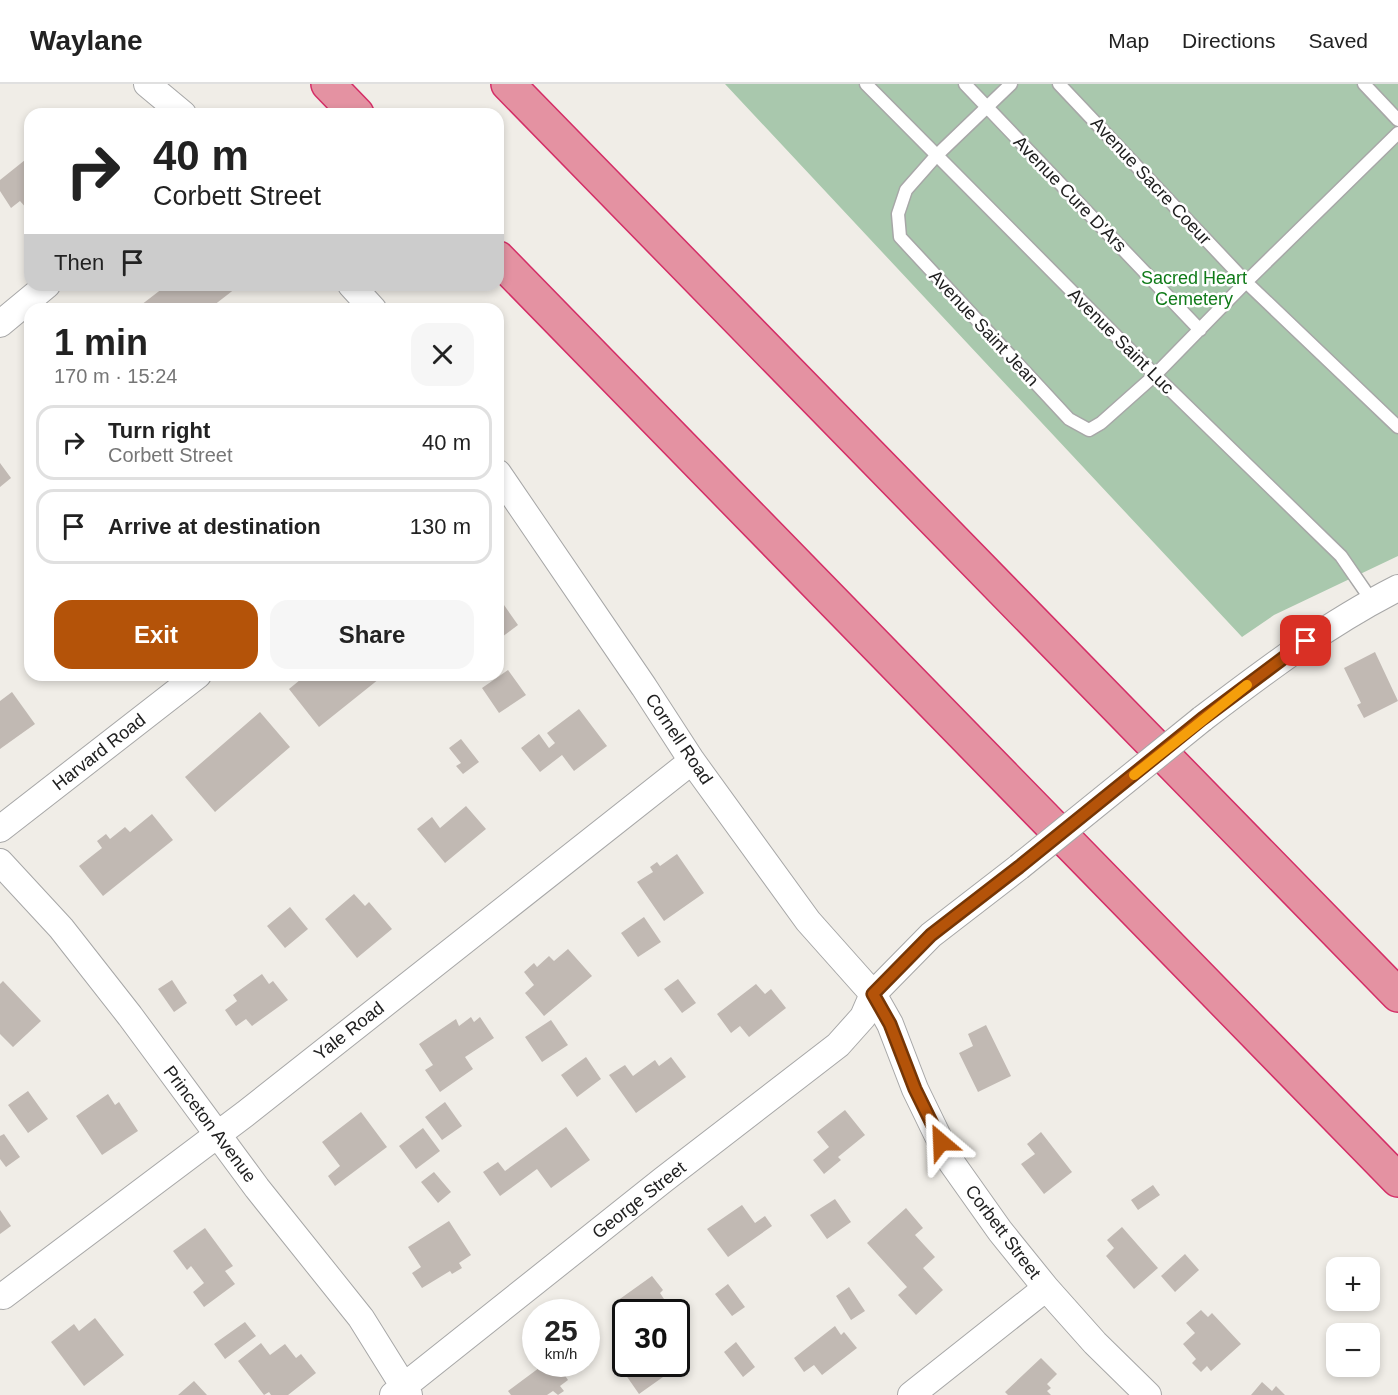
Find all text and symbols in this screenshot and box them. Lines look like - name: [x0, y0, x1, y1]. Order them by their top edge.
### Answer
- text: Waylane: [30, 25, 143, 56]
- text: Map: [1108, 29, 1149, 52]
- text: Directions: [1182, 29, 1275, 52]
- text: Saved: [1308, 29, 1368, 52]
- street label: Avenue Sacre Coeur: [1087, 113, 1215, 249]
- icon: right: [54, 132, 132, 210]
- text: 40 m: [153, 132, 249, 179]
- street label: Avenue Cure D'Ars: [1010, 132, 1130, 256]
- text: Corbett Street: [153, 181, 321, 211]
- icon: arrive: [116, 246, 149, 279]
- text: Then: [54, 250, 104, 275]
- street label: Avenue Saint Jean: [925, 266, 1043, 390]
- park label: Sacred Heart Cemetery: [1141, 268, 1247, 309]
- street label: Avenue Saint Luc: [1064, 284, 1178, 398]
- text: 1 min: [54, 322, 148, 363]
- button: close: [411, 323, 474, 386]
- text: 170 m · 15:24: [54, 365, 177, 387]
- text: Turn right: [108, 418, 210, 443]
- icon: right: [57, 426, 90, 459]
- text: 40 m: [422, 430, 471, 455]
- text: Corbett Street: [108, 444, 233, 466]
- icon: arrive: [57, 510, 90, 543]
- text: Arrive at destination: [108, 514, 321, 539]
- text: 130 m: [410, 514, 471, 539]
- button: Exit: [54, 600, 258, 669]
- button: Share: [270, 600, 474, 669]
- pin: [1280, 615, 1331, 666]
- icon: arrive: [1289, 624, 1322, 657]
- street label: Cornell Road: [641, 690, 717, 788]
- street label: Harvard Road: [49, 710, 149, 794]
- street label: Yale Road: [310, 998, 388, 1064]
- street label: Princeton Avenue: [160, 1062, 260, 1186]
- position arrow: [909, 1110, 973, 1174]
- street label: George Street: [588, 1157, 690, 1243]
- street label: Corbett Street: [961, 1181, 1045, 1283]
- map controls: [1326, 1257, 1380, 1377]
- button: +: [1326, 1257, 1380, 1311]
- speed limit sign: 30: [612, 1299, 690, 1377]
- text: 25: [544, 1314, 578, 1347]
- button: −: [1326, 1323, 1380, 1377]
- text: km/h: [545, 1345, 577, 1362]

